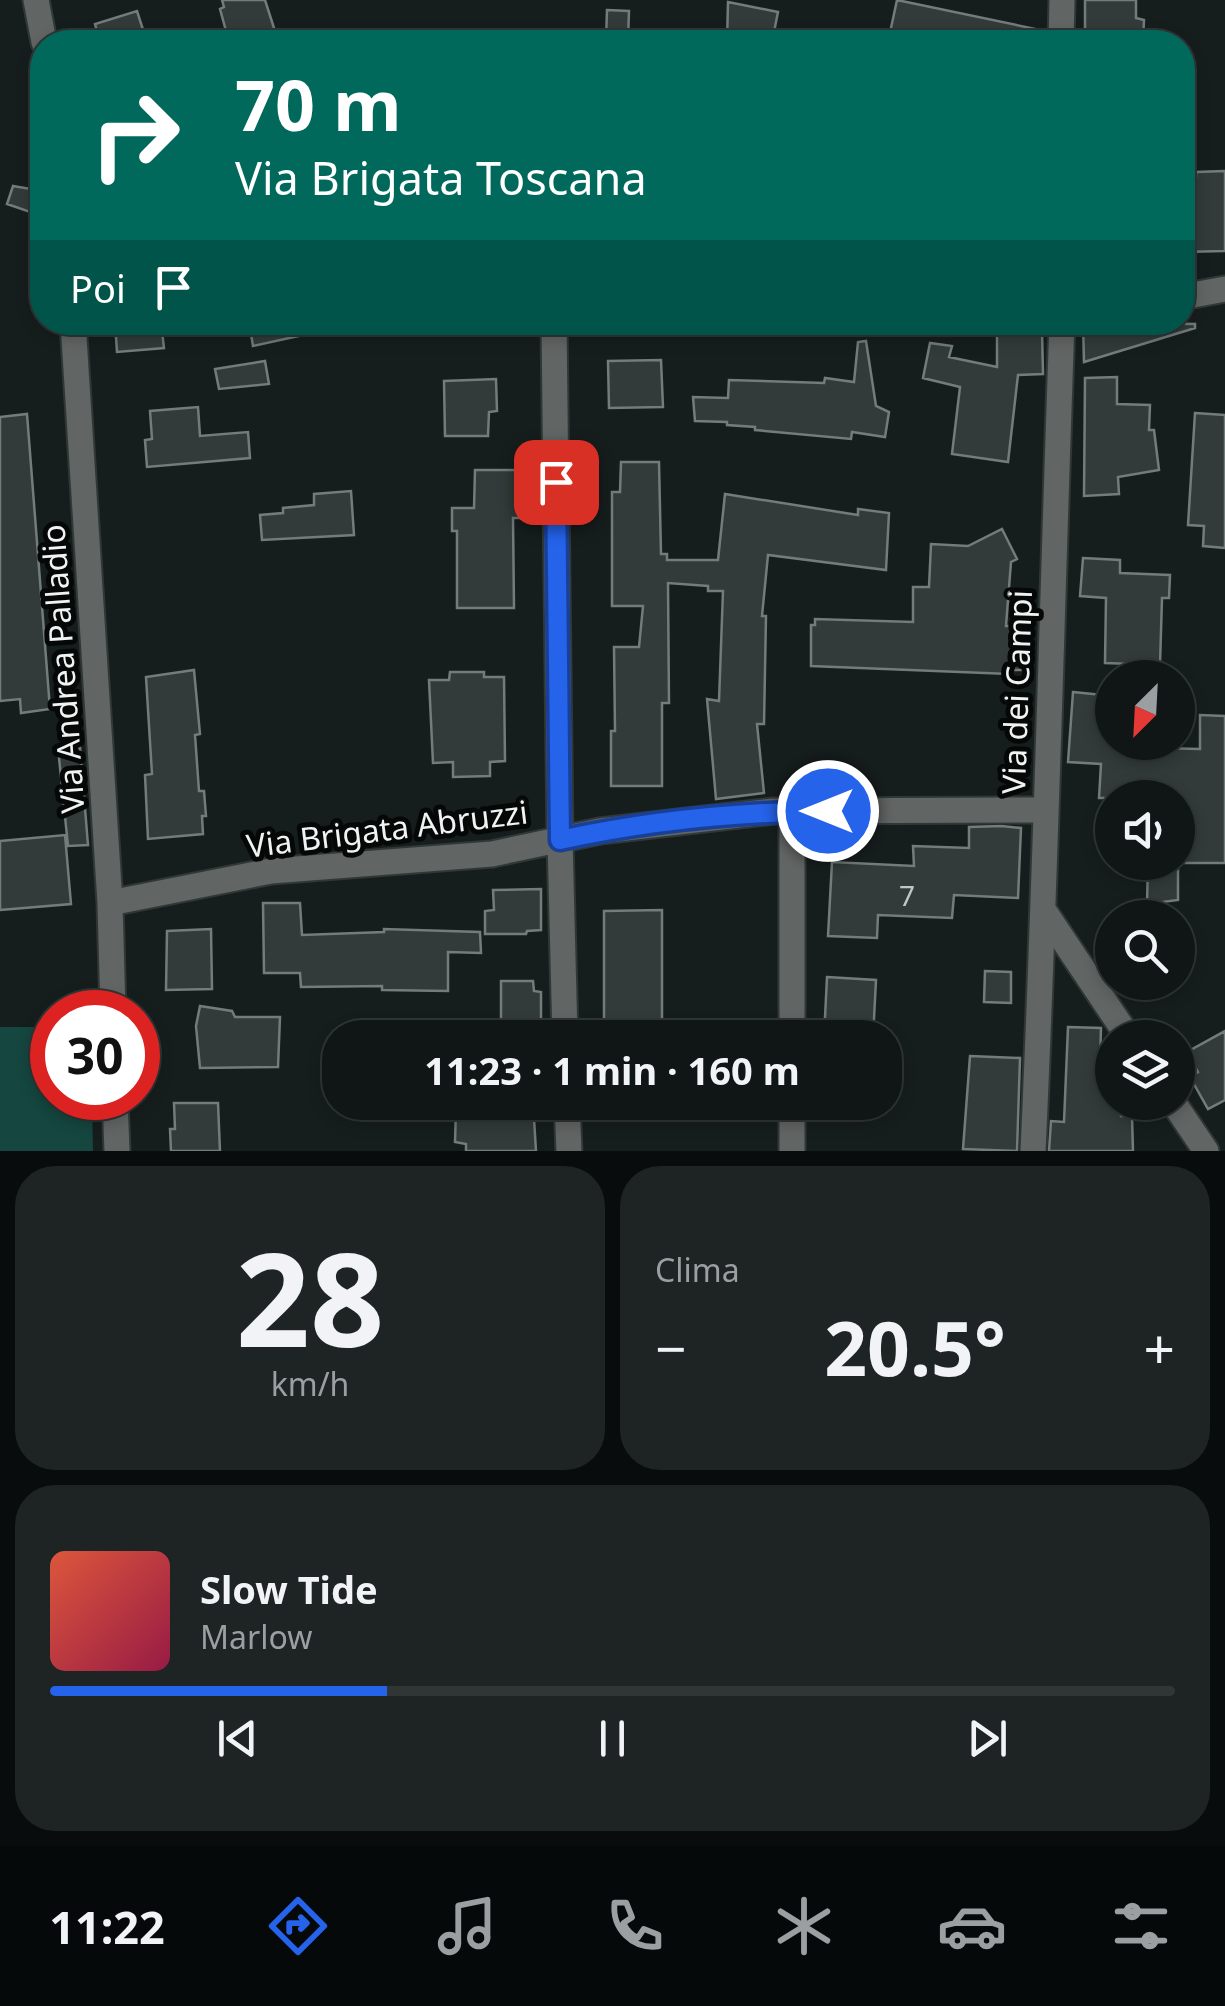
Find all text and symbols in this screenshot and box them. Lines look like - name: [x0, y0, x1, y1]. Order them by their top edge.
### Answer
- text: 70 m: [235, 56, 402, 152]
- icon: right: [70, 70, 200, 200]
- text: Via Brigata Toscana: [235, 147, 647, 208]
- icon: arrive: [146, 260, 201, 315]
- text: Poi: [70, 262, 126, 314]
- pin: [514, 440, 599, 525]
- icon: arrive: [529, 455, 584, 510]
- street label: Via Andrea Palladio: [30, 523, 94, 815]
- street label: Via dei Campi: [991, 589, 1041, 795]
- north arrow: [1095, 660, 1195, 760]
- map controls: [1095, 660, 1195, 1120]
- position arrow: [776, 759, 880, 863]
- button: sound: [1095, 780, 1195, 880]
- street label: Via Brigata Abruzzi: [244, 789, 530, 867]
- house number: 7: [899, 876, 915, 914]
- button: search: [1095, 900, 1195, 1000]
- speed limit sign: 30: [30, 990, 160, 1120]
- button: layers: [1095, 1020, 1195, 1120]
- text: 11:23 · 1 min · 160 m: [424, 1044, 800, 1096]
- text: 28: [236, 1208, 384, 1385]
- text: Clima: [655, 1248, 740, 1291]
- text: 20.5°: [824, 1296, 1006, 1398]
- text: −: [655, 1310, 686, 1385]
- text: +: [1144, 1310, 1175, 1385]
- text: km/h: [271, 1362, 349, 1405]
- text: Slow Tide: [200, 1563, 378, 1615]
- text: Marlow: [200, 1615, 312, 1658]
- icon: previous: [210, 1711, 265, 1766]
- icon: pause: [585, 1711, 640, 1766]
- icon: next: [960, 1711, 1015, 1766]
- icon: directions: [263, 1891, 333, 1961]
- icon: music: [432, 1891, 502, 1961]
- icon: phone: [600, 1891, 670, 1961]
- icon: climate: [769, 1891, 839, 1961]
- icon: car: [937, 1891, 1007, 1961]
- icon: filters: [1106, 1891, 1176, 1961]
- text: 11:22: [49, 1896, 165, 1957]

